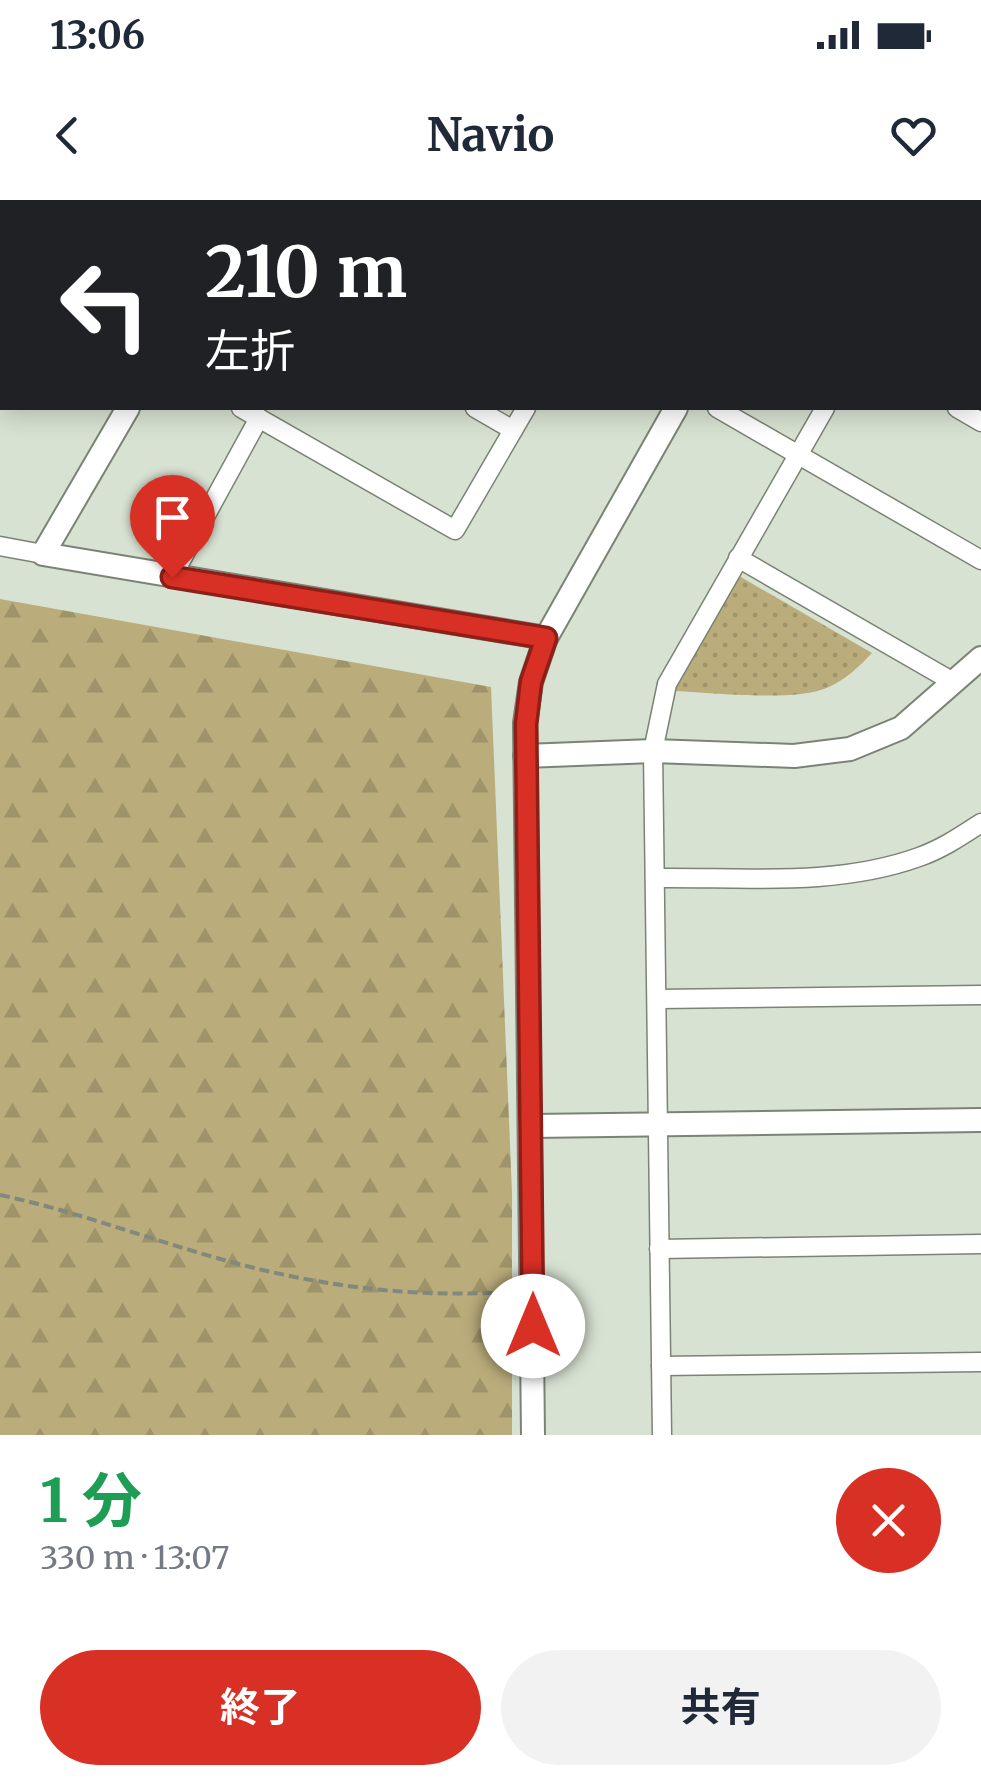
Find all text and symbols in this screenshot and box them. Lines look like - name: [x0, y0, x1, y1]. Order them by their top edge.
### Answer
- text: 13:06: [50, 12, 145, 59]
- text: Navio: [427, 107, 554, 163]
- icon: back: [40, 108, 95, 163]
- icon: heart: [886, 108, 941, 163]
- text: 210 m: [205, 228, 407, 316]
- icon: left: [40, 240, 170, 370]
- text: 左折: [205, 323, 295, 379]
- pin: [130, 475, 215, 578]
- icon: arrive: [145, 490, 200, 545]
- position arrow: [481, 1274, 585, 1378]
- text: 1 分: [40, 1463, 142, 1538]
- button: close: [836, 1468, 941, 1573]
- text: 330 m · 13:07: [40, 1538, 229, 1578]
- button: 終了: [40, 1650, 481, 1765]
- button: 共有: [501, 1650, 941, 1765]

